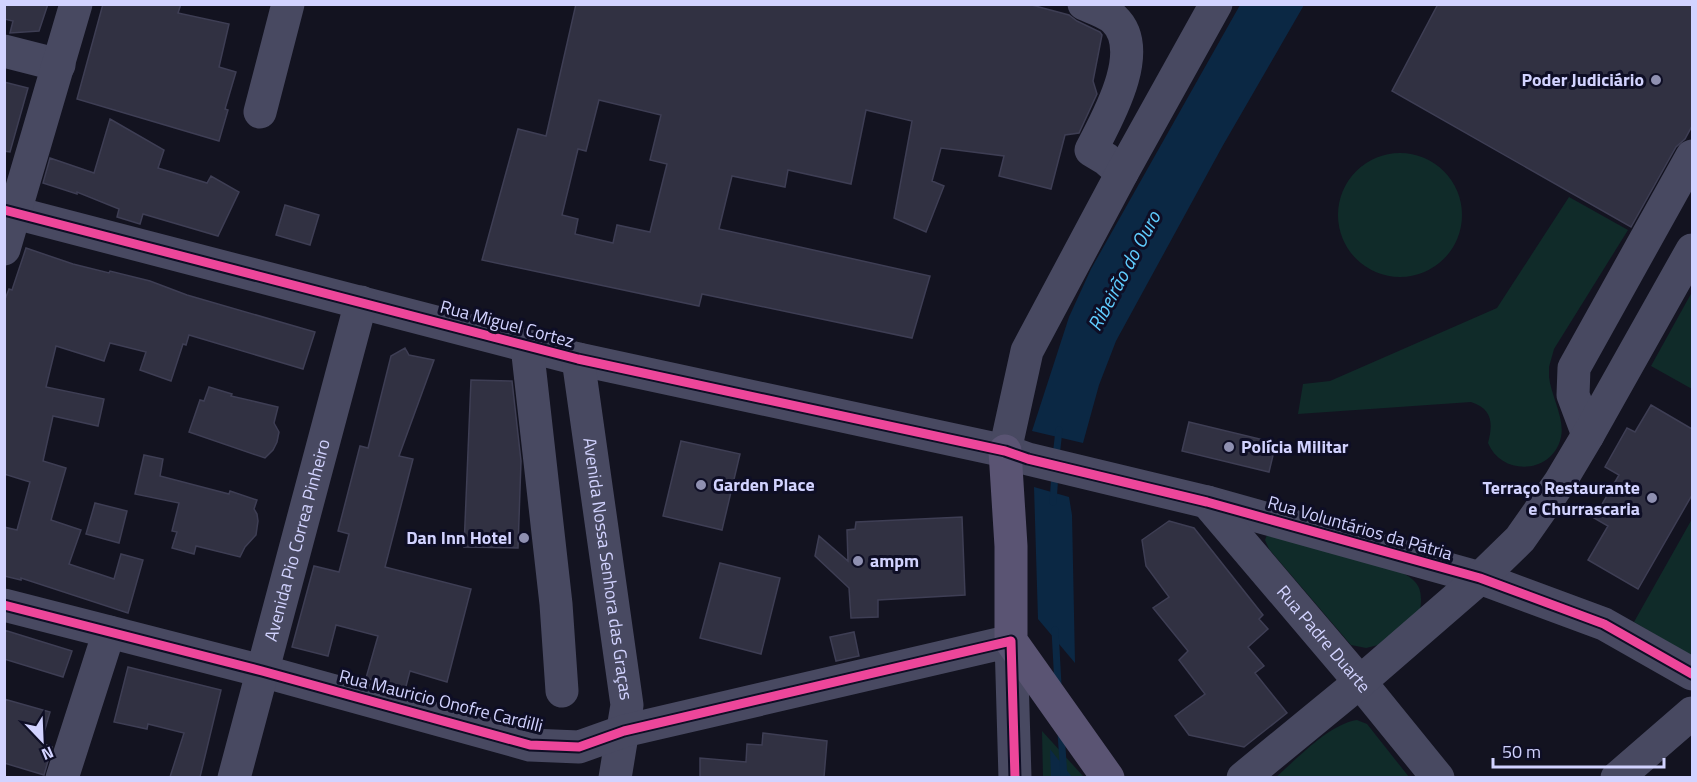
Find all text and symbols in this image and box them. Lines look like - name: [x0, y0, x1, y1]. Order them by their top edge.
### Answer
- place label: Poder Judiciário: [1521, 66, 1644, 93]
- marker: Poder Judiciário: [1649, 73, 1663, 87]
- water label: Ribeirão do Ouro: [1079, 204, 1169, 336]
- street label: Rua Miguel Cortez: [437, 293, 577, 354]
- place label: Polícia Militar: [1241, 433, 1349, 460]
- street label: Avenida Pio Correa Pinheiro: [257, 436, 337, 644]
- street label: Avenida Nossa Senhora das Graças: [576, 436, 640, 702]
- marker: Polícia Militar: [1222, 440, 1236, 454]
- place label: Garden Place: [713, 471, 815, 498]
- place label: Terraço Restaurante e Churrascaria: [1483, 474, 1640, 522]
- marker: Garden Place: [694, 478, 708, 492]
- street label: Rua Voluntários da Pátria: [1264, 488, 1456, 567]
- marker: Terraço Restaurante e Churrascaria: [1645, 491, 1659, 505]
- place label: Dan Inn Hotel: [406, 524, 512, 551]
- marker: Dan Inn Hotel: [517, 531, 531, 545]
- place label: ampm: [870, 547, 919, 574]
- marker: ampm: [851, 554, 865, 568]
- street label: Rua Padre Duarte: [1270, 579, 1378, 698]
- street label: Rua Mauricio Onofre Cardilli: [336, 662, 546, 739]
- north arrow: [12, 710, 72, 770]
- scale bar: [1493, 731, 1664, 769]
- text: 50 m: [1502, 738, 1541, 765]
- text: N: [38, 741, 58, 767]

